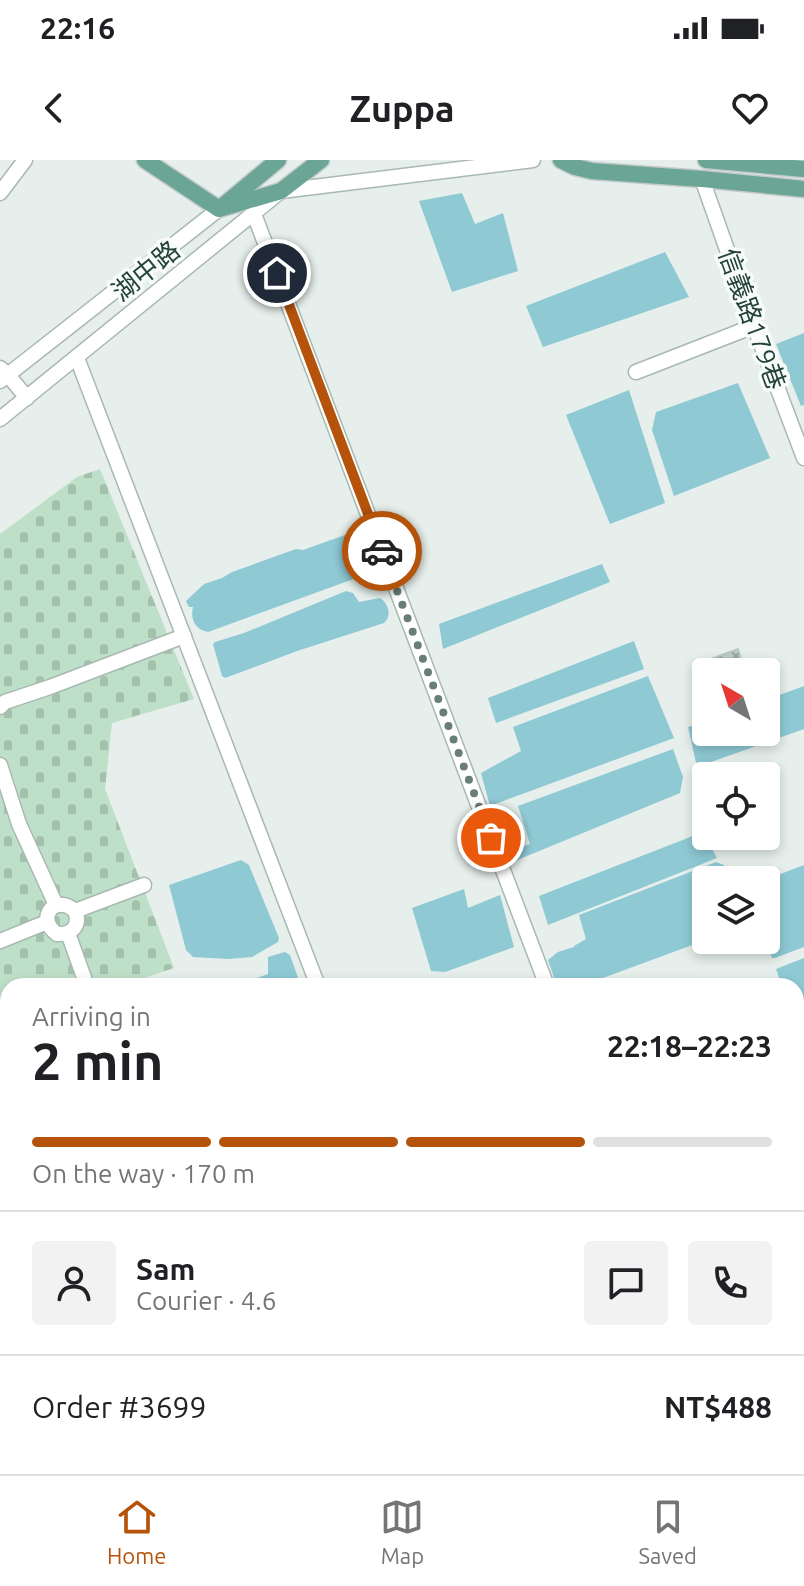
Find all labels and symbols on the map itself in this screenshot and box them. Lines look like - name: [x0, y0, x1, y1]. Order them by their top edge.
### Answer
- street label: 湖中路: [106, 235, 185, 306]
- pin: [243, 239, 311, 307]
- street label: 信義路179巷: [714, 244, 791, 393]
- courier: [342, 511, 422, 591]
- north arrow: [692, 658, 780, 746]
- pin: [457, 804, 525, 872]

